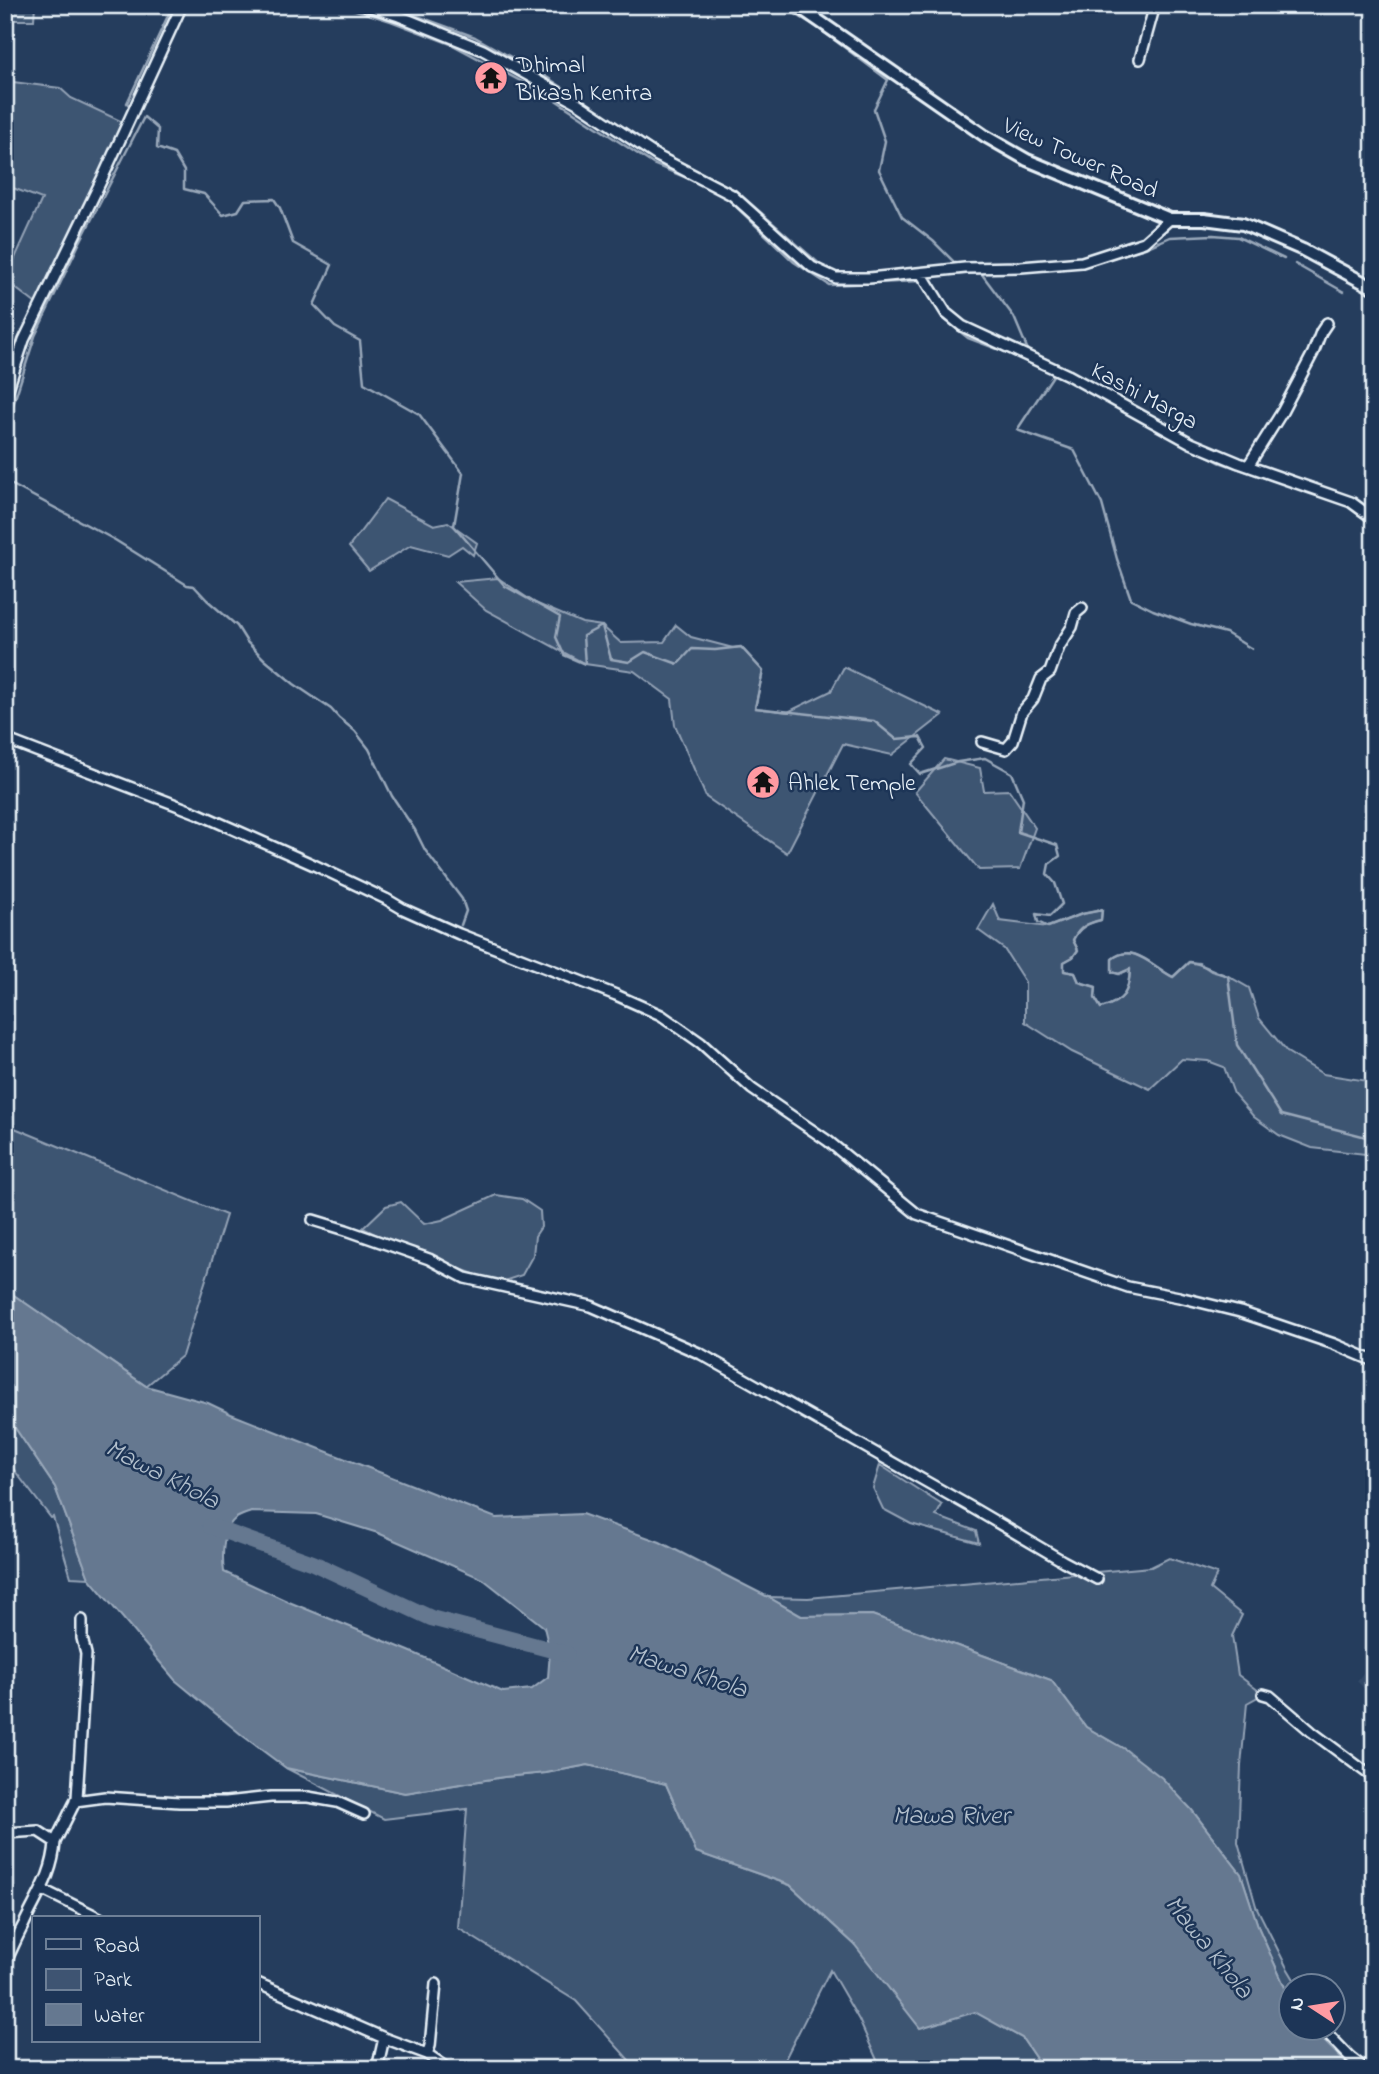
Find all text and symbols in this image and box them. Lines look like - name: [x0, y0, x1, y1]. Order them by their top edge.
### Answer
- place label: Dhimal Bikash Kentra: [515, 49, 652, 112]
- temple icon: Dhimal Bikash Kentra: [472, 59, 510, 97]
- street label: View Tower Road: [996, 109, 1164, 209]
- street label: Kashi Marga: [1084, 354, 1204, 440]
- temple icon: Ahlek Temple: [744, 763, 782, 801]
- place label: Ahlek Temple: [788, 767, 916, 802]
- water label: Mawa Khola: [98, 1431, 226, 1521]
- water label: Mawa Khola: [622, 1636, 753, 1710]
- water label: Mawa River: [892, 1798, 1012, 1836]
- water label: Mawa Khola: [1154, 1888, 1262, 2009]
- legend: [32, 1916, 259, 2042]
- text: Road: [94, 1932, 140, 1962]
- text: Park: [94, 1966, 133, 1996]
- north arrow: [1278, 1972, 1348, 2042]
- text: N: [1283, 1995, 1312, 2013]
- text: Water: [94, 2002, 145, 2032]

